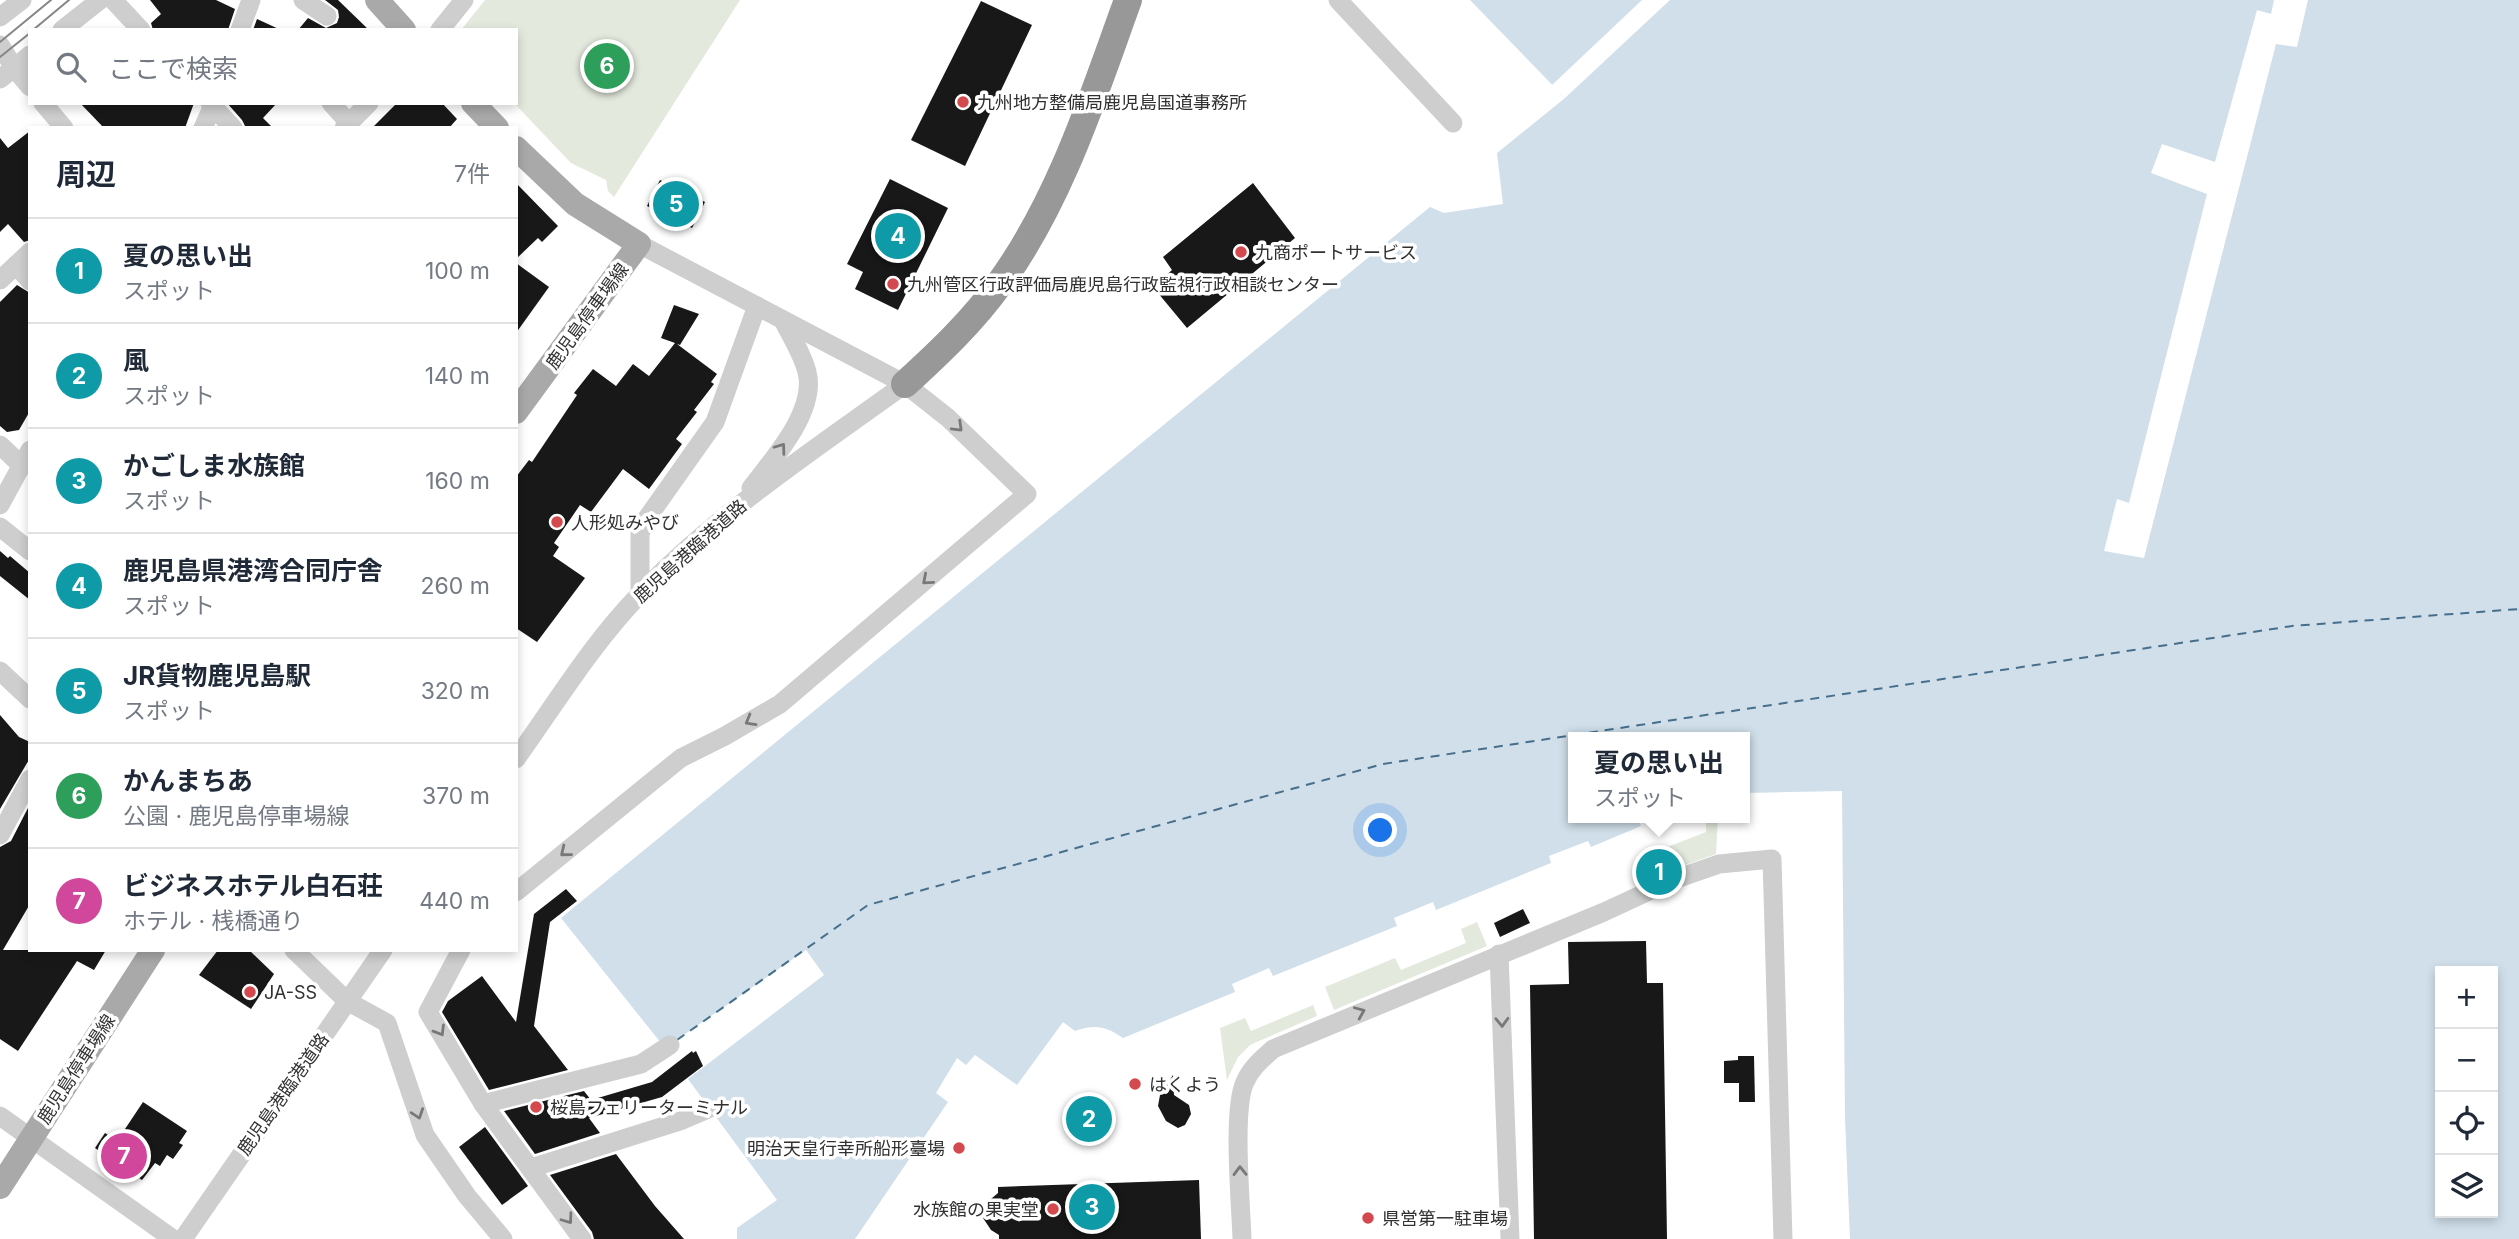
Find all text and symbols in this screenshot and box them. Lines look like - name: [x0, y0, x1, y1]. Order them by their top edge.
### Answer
- search box: [28, 28, 518, 105]
- pin: 6: [584, 40, 630, 92]
- icon: search: [52, 48, 90, 86]
- text: ここで検索: [108, 53, 238, 84]
- place label: 九州地方整備局鹿児島国道事務所: [977, 92, 1247, 113]
- marker: 九州地方整備局鹿児島国道事務所: [955, 94, 971, 110]
- text: 周辺: [56, 156, 116, 192]
- text: 7件: [454, 160, 490, 188]
- pin: 5: [653, 178, 699, 230]
- pin: 4: [875, 210, 921, 262]
- text: 夏の思い出: [123, 240, 253, 271]
- place label: 九商ポートサービス: [1255, 242, 1417, 263]
- marker: 九商ポートサービス: [1233, 244, 1249, 260]
- text: 1: [74, 257, 84, 285]
- text: 100 m: [425, 257, 490, 285]
- street label: 鹿児島停車場線: [541, 259, 633, 373]
- place label: 九州管区行政評価局鹿児島行政監視行政相談センター: [907, 274, 1339, 295]
- marker: 九州管区行政評価局鹿児島行政監視行政相談センター: [885, 276, 901, 292]
- text: スポット: [123, 277, 215, 305]
- text: 風: [123, 345, 149, 376]
- text: 2: [72, 362, 86, 390]
- text: 140 m: [425, 362, 490, 390]
- text: スポット: [123, 382, 215, 410]
- one-way arrow: [950, 419, 963, 432]
- one-way arrow: [773, 443, 785, 456]
- text: かごしま水族館: [123, 450, 305, 481]
- text: 3: [72, 467, 86, 495]
- text: 160 m: [425, 467, 490, 495]
- text: スポット: [123, 487, 215, 515]
- street label: 鹿児島港臨港道路: [629, 495, 751, 607]
- place label: 人形処みやび: [571, 512, 679, 533]
- marker: 人形処みやび: [549, 514, 565, 530]
- text: 鹿児島県港湾合同庁舎: [123, 555, 383, 586]
- text: 4: [71, 572, 87, 600]
- text: 260 m: [421, 572, 490, 600]
- one-way arrow: [923, 572, 936, 584]
- text: スポット: [123, 592, 215, 620]
- text: JR貨物鹿児島駅: [123, 660, 311, 691]
- text: 5: [72, 677, 86, 705]
- text: 320 m: [421, 677, 490, 705]
- text: スポット: [123, 697, 215, 725]
- one-way arrow: [744, 713, 757, 726]
- popup: [1568, 732, 1750, 823]
- text: 夏の思い出: [1594, 747, 1724, 778]
- text: かんまちあ: [123, 765, 253, 796]
- text: 6: [72, 782, 86, 810]
- text: 370 m: [422, 782, 490, 810]
- text: スポット: [1594, 784, 1686, 812]
- text: 公園 · 鹿児島停車場線: [123, 802, 350, 830]
- your location: [1363, 813, 1397, 847]
- one-way arrow: [560, 844, 573, 856]
- pin: 1: [1636, 846, 1682, 898]
- text: ビジネスホテル白石荘: [123, 870, 383, 901]
- text: 7: [72, 887, 86, 915]
- text: 440 m: [419, 887, 490, 915]
- text: ホテル · 桟橋通り: [123, 907, 304, 935]
- map controls: [2435, 966, 2498, 1218]
- button: +: [2435, 966, 2498, 1029]
- place label: JA-SS: [264, 982, 317, 1003]
- marker: JA-SS: [242, 984, 258, 1000]
- one-way arrow: [1352, 1006, 1365, 1020]
- street label: 鹿児島停車場線: [33, 1010, 119, 1128]
- one-way arrow: [1494, 1017, 1509, 1028]
- one-way arrow: [431, 1024, 444, 1037]
- street label: 鹿児島港臨港道路: [233, 1029, 333, 1159]
- button: −: [2435, 1029, 2498, 1092]
- place label: はくよう: [1149, 1074, 1221, 1095]
- marker: はくよう: [1127, 1076, 1143, 1092]
- button: locate: [2435, 1092, 2498, 1155]
- pin: 2: [1066, 1093, 1112, 1145]
- place label: 桜島フェリーターミナル: [550, 1097, 748, 1118]
- marker: 桜島フェリーターミナル: [528, 1099, 544, 1115]
- one-way arrow: [410, 1107, 424, 1119]
- pin: 7: [101, 1130, 147, 1182]
- place label: 明治天皇行幸所船形臺場: [747, 1138, 945, 1159]
- marker: 明治天皇行幸所船形臺場: [951, 1140, 967, 1156]
- button: layers: [2435, 1155, 2498, 1218]
- one-way arrow: [1232, 1165, 1248, 1176]
- pin: 3: [1069, 1181, 1115, 1233]
- place label: 水族館の果実堂: [913, 1199, 1039, 1220]
- marker: 水族館の果実堂: [1045, 1201, 1061, 1217]
- place label: 県営第一駐車場: [1382, 1208, 1508, 1229]
- marker: 県営第一駐車場: [1360, 1210, 1376, 1226]
- one-way arrow: [559, 1211, 572, 1224]

